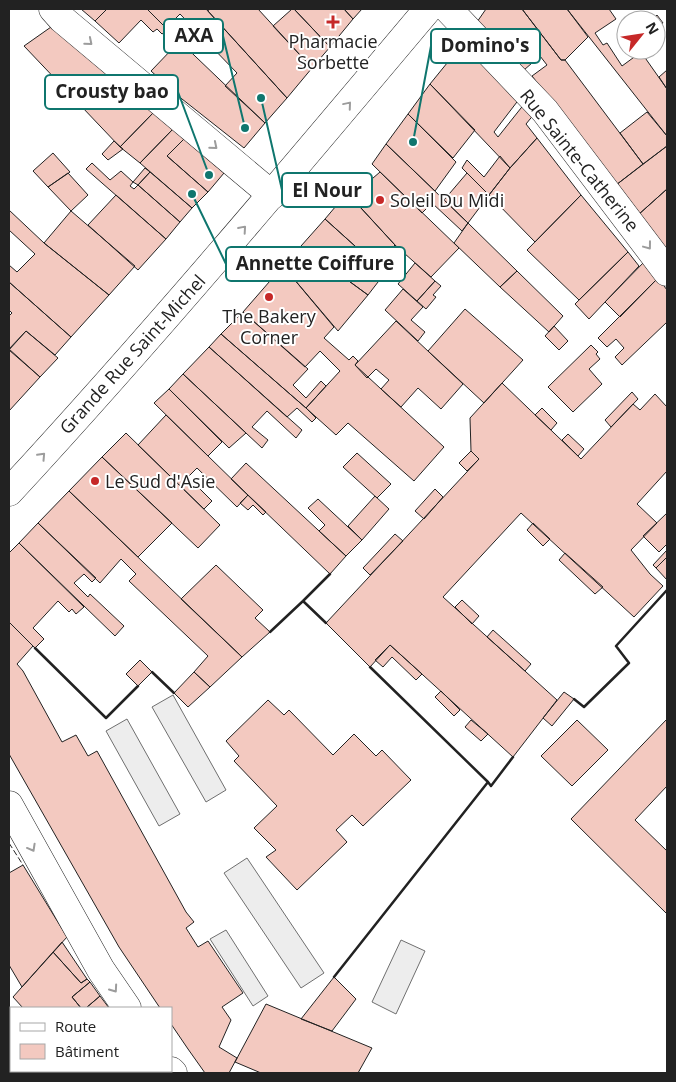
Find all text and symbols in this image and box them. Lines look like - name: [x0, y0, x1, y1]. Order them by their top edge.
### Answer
- north arrow: [616, 10, 666, 60]
- marker: Pharmacie Sorbette: [327, 16, 339, 28]
- callout: AXA: [164, 19, 223, 53]
- text: N: [642, 19, 664, 38]
- text: AXA: [175, 22, 214, 48]
- place label: Pharmacie Sorbette: [288, 29, 378, 74]
- callout: Domino's: [431, 29, 540, 63]
- text: Domino's: [440, 32, 530, 58]
- one-way arrow: [84, 36, 93, 45]
- callout: Crousty bao: [45, 75, 178, 109]
- text: Crousty bao: [55, 78, 169, 104]
- street label: Rue Sainte-Catherine: [515, 84, 645, 236]
- one-way arrow: [342, 102, 351, 111]
- one-way arrow: [208, 140, 217, 148]
- callout: El Nour: [282, 173, 372, 207]
- text: El Nour: [292, 177, 362, 203]
- place label: Soleil Du Midi: [390, 188, 504, 212]
- marker: Soleil Du Midi: [374, 194, 386, 206]
- one-way arrow: [237, 226, 246, 235]
- one-way arrow: [643, 240, 651, 249]
- callout: Annette Coiffure: [226, 247, 405, 281]
- text: Annette Coiffure: [236, 250, 394, 276]
- street label: Grande Rue Saint-Michel: [54, 269, 210, 439]
- marker: The Bakery Corner: [263, 291, 275, 303]
- place label: The Bakery Corner: [222, 304, 317, 349]
- one-way arrow: [36, 452, 45, 461]
- place label: Le Sud d'Asie: [105, 469, 215, 493]
- marker: Le Sud d'Asie: [89, 475, 101, 487]
- one-way arrow: [26, 843, 36, 852]
- one-way arrow: [108, 983, 117, 992]
- legend: [10, 1007, 172, 1072]
- text: Route: [55, 1016, 96, 1036]
- text: Bâtiment: [55, 1041, 119, 1061]

